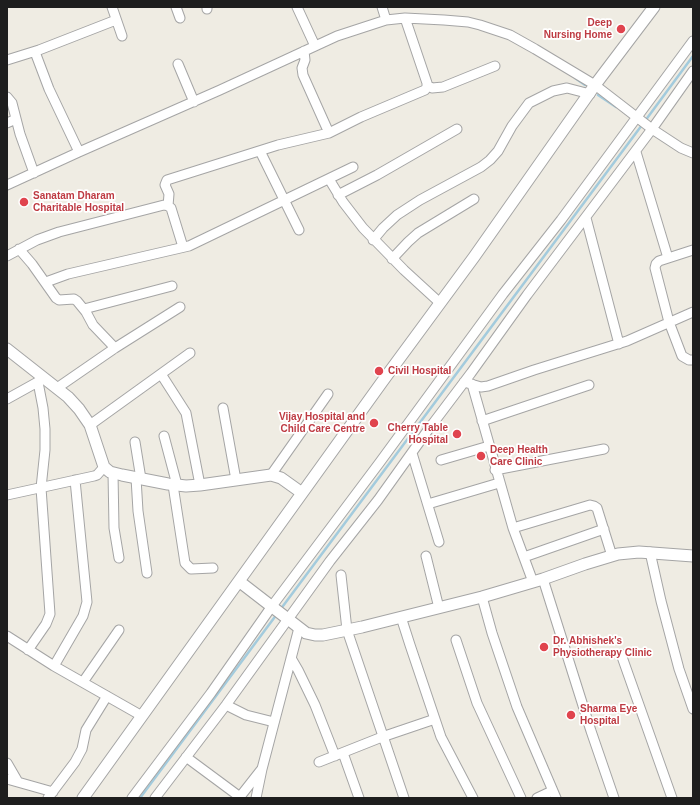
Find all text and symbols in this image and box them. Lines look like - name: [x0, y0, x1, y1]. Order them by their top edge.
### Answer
- place label: Deep Nursing Home: [544, 17, 612, 40]
- marker: Deep Nursing Home: [615, 23, 627, 35]
- place label: Sanatam Dharam Charitable Hospital: [33, 190, 124, 214]
- marker: Sanatam Dharam Charitable Hospital: [18, 196, 30, 208]
- marker: Civil Hospital: [373, 365, 385, 377]
- place label: Civil Hospital: [388, 365, 451, 377]
- place label: Vijay Hospital and Child Care Centre: [279, 411, 365, 434]
- marker: Vijay Hospital and Child Care Centre: [368, 417, 380, 429]
- place label: Cherry Table Hospital: [388, 422, 448, 446]
- marker: Cherry Table Hospital: [451, 428, 463, 440]
- place label: Deep Health Care Clinic: [490, 444, 548, 468]
- marker: Deep Health Care Clinic: [475, 450, 487, 462]
- place label: Dr. Abhishek's Physiotherapy Clinic: [553, 635, 652, 658]
- marker: Dr. Abhishek's Physiotherapy Clinic: [538, 641, 550, 653]
- place label: Sharma Eye Hospital: [580, 703, 637, 726]
- marker: Sharma Eye Hospital: [565, 709, 577, 721]

